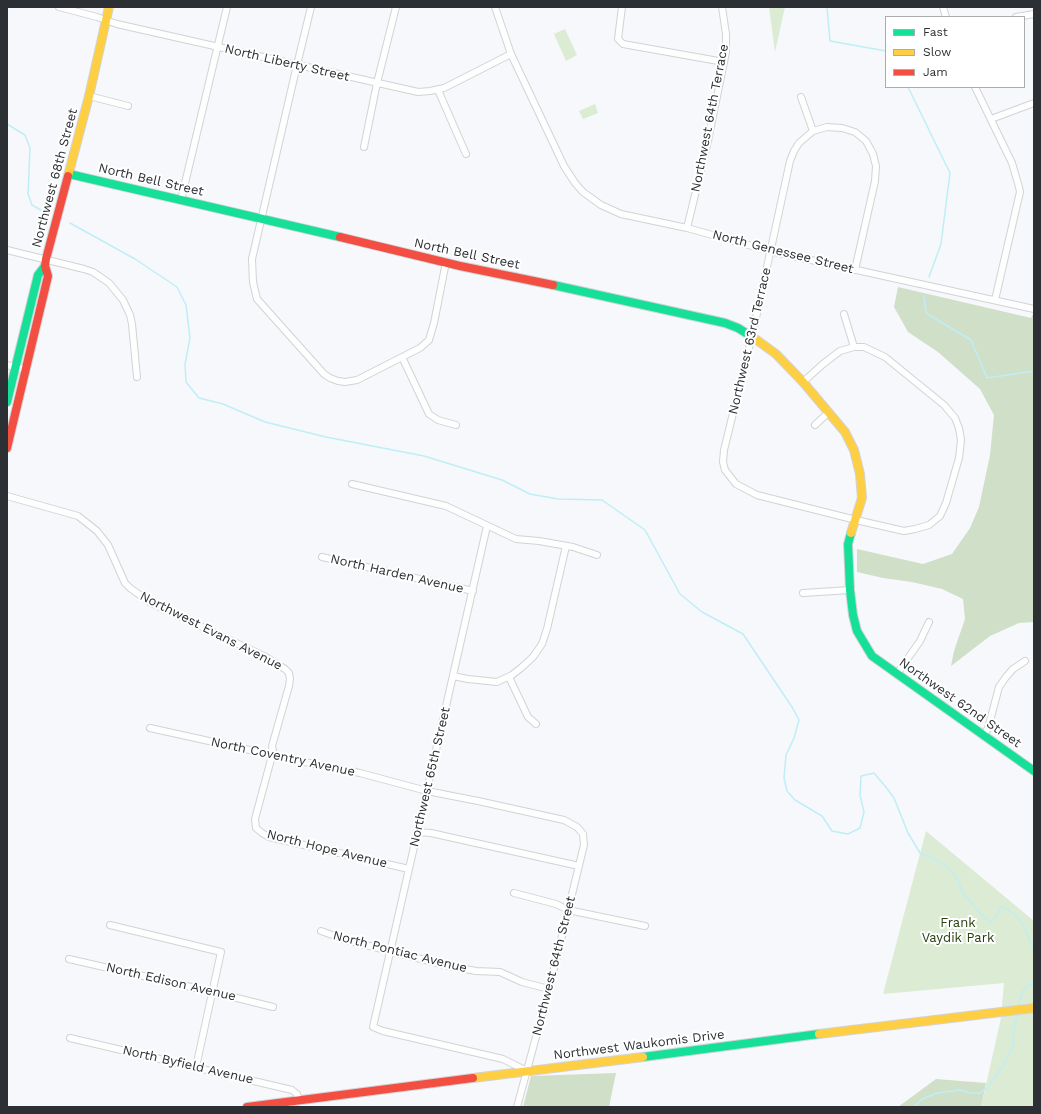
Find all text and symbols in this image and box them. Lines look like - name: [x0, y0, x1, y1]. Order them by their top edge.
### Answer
- legend: [885, 16, 1025, 88]
- text: Fast: [923, 25, 948, 39]
- street label: North Liberty Street: [223, 41, 351, 85]
- street label: Northwest 64th Terrace: [688, 43, 732, 193]
- text: Slow: [923, 45, 951, 59]
- text: Jam: [923, 65, 948, 79]
- street label: Northwest 68th Street: [29, 107, 81, 249]
- street label: North Bell Street: [97, 160, 205, 200]
- street label: North Genessee Street: [711, 227, 855, 277]
- street label: North Bell Street: [413, 235, 521, 273]
- street label: Northwest 63rd Terrace: [726, 266, 774, 416]
- street label: North Harden Avenue: [329, 551, 465, 597]
- street label: Northwest Evans Avenue: [137, 588, 285, 674]
- street label: Northwest 62nd Street: [896, 655, 1024, 751]
- street label: Northwest 65th Street: [406, 706, 454, 848]
- street label: North Coventry Avenue: [210, 734, 356, 780]
- street label: North Hope Avenue: [265, 827, 389, 871]
- street label: Northwest 64th Street: [529, 895, 579, 1037]
- park label: Frank Vaydik Park: [922, 915, 994, 946]
- street label: North Pontiac Avenue: [331, 928, 469, 976]
- street label: North Edison Avenue: [105, 959, 237, 1005]
- street label: Northwest Waukomis Drive: [553, 1027, 725, 1063]
- street label: North Byfield Avenue: [121, 1042, 255, 1088]

